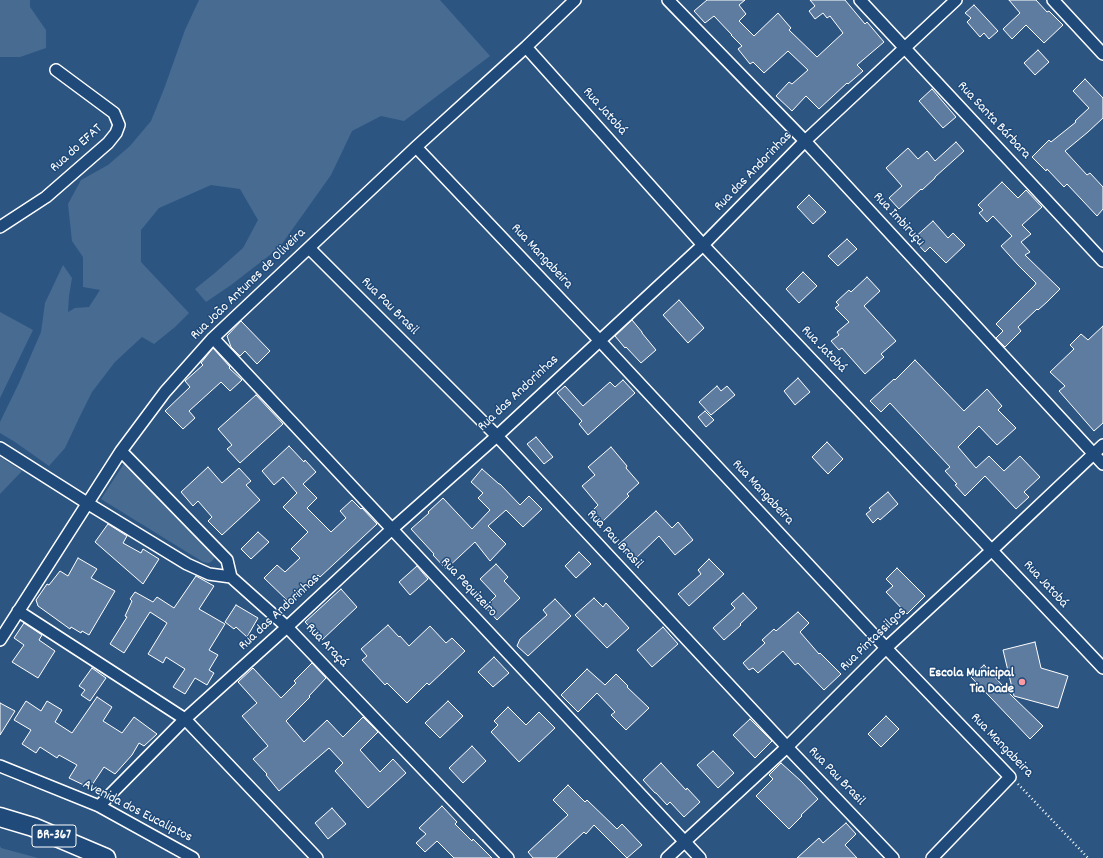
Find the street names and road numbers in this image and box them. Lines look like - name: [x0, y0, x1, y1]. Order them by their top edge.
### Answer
- street label: Rua Santa Bárbara: [953, 79, 1033, 163]
- street label: Rua Jatobá: [578, 85, 630, 139]
- street label: Rua do EFAT: [47, 121, 107, 177]
- street label: Rua das Andorinhas: [712, 128, 796, 216]
- street label: Rua Imbiruçu: [869, 189, 927, 251]
- street label: Rua Mangabeira: [507, 221, 575, 293]
- street label: Rua João Antunes de Oliveira: [188, 226, 310, 344]
- street label: Rua Pau Brasil: [357, 275, 421, 339]
- street label: Rua Jatobá: [797, 323, 849, 377]
- street label: Rua das Andorinhas: [475, 352, 563, 436]
- street label: Rua Mangabeira: [728, 457, 796, 529]
- street label: Rua Pau Brasil: [582, 507, 646, 573]
- street label: Rua Pequizeiro: [436, 555, 500, 621]
- street label: Rua Jatobá: [1019, 558, 1071, 612]
- street label: Rua das Andorinhas: [236, 571, 324, 655]
- street label: Rua Pintassilgos: [837, 604, 911, 676]
- street label: Rua Araçá: [301, 621, 351, 671]
- street label: Rua Mangabeira: [966, 710, 1036, 782]
- street label: Rua Pau Brasil: [804, 744, 868, 810]
- street label: Avenida dos Eucaliptos: [79, 777, 195, 847]
- road number: BR-367: [32, 825, 76, 847]

